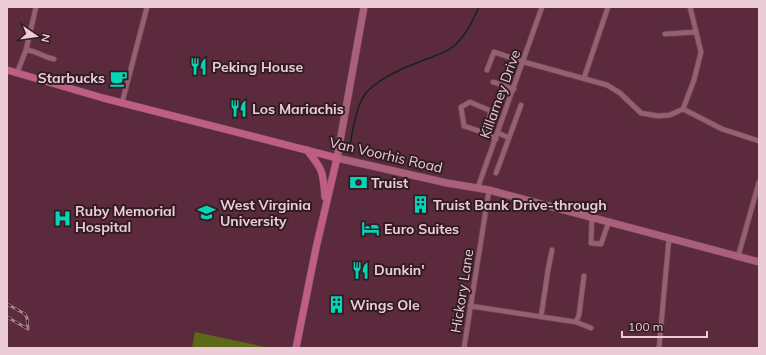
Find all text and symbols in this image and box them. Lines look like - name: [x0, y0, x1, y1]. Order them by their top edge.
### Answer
- north arrow: [16, 16, 56, 56]
- text: N: [38, 33, 53, 44]
- street label: Killarney Drive: [476, 47, 524, 141]
- restaurant icon: Peking House: [189, 57, 209, 77]
- place label: Peking House: [212, 58, 303, 76]
- cafe icon: Starbucks: [108, 68, 128, 88]
- place label: Starbucks: [38, 69, 105, 87]
- restaurant icon: Los Mariachis: [229, 99, 249, 119]
- place label: Los Mariachis: [252, 100, 344, 118]
- street label: Van Voorhis Road: [328, 133, 444, 177]
- bank icon: Truist: [348, 173, 368, 193]
- place label: Truist: [371, 174, 409, 192]
- building icon: Truist Bank Drive-through: [410, 195, 430, 215]
- place label: West Virginia University: [220, 196, 311, 230]
- place label: Truist Bank Drive-through: [433, 196, 607, 214]
- place label: Ruby Memorial Hospital: [75, 202, 175, 236]
- school or university icon: West Virginia University: [197, 203, 217, 223]
- hospital icon: Ruby Memorial Hospital: [52, 209, 72, 229]
- hotel icon: Euro Suites: [361, 219, 381, 239]
- place label: Euro Suites: [384, 220, 459, 238]
- street label: Hickory Lane: [447, 248, 477, 334]
- restaurant icon: Dunkin': [351, 260, 371, 280]
- place label: Dunkin': [374, 261, 425, 279]
- building icon: Wings Ole: [327, 295, 347, 315]
- place label: Wings Ole: [350, 296, 420, 314]
- scale bar: [622, 313, 707, 339]
- text: 100 m: [628, 319, 663, 334]

